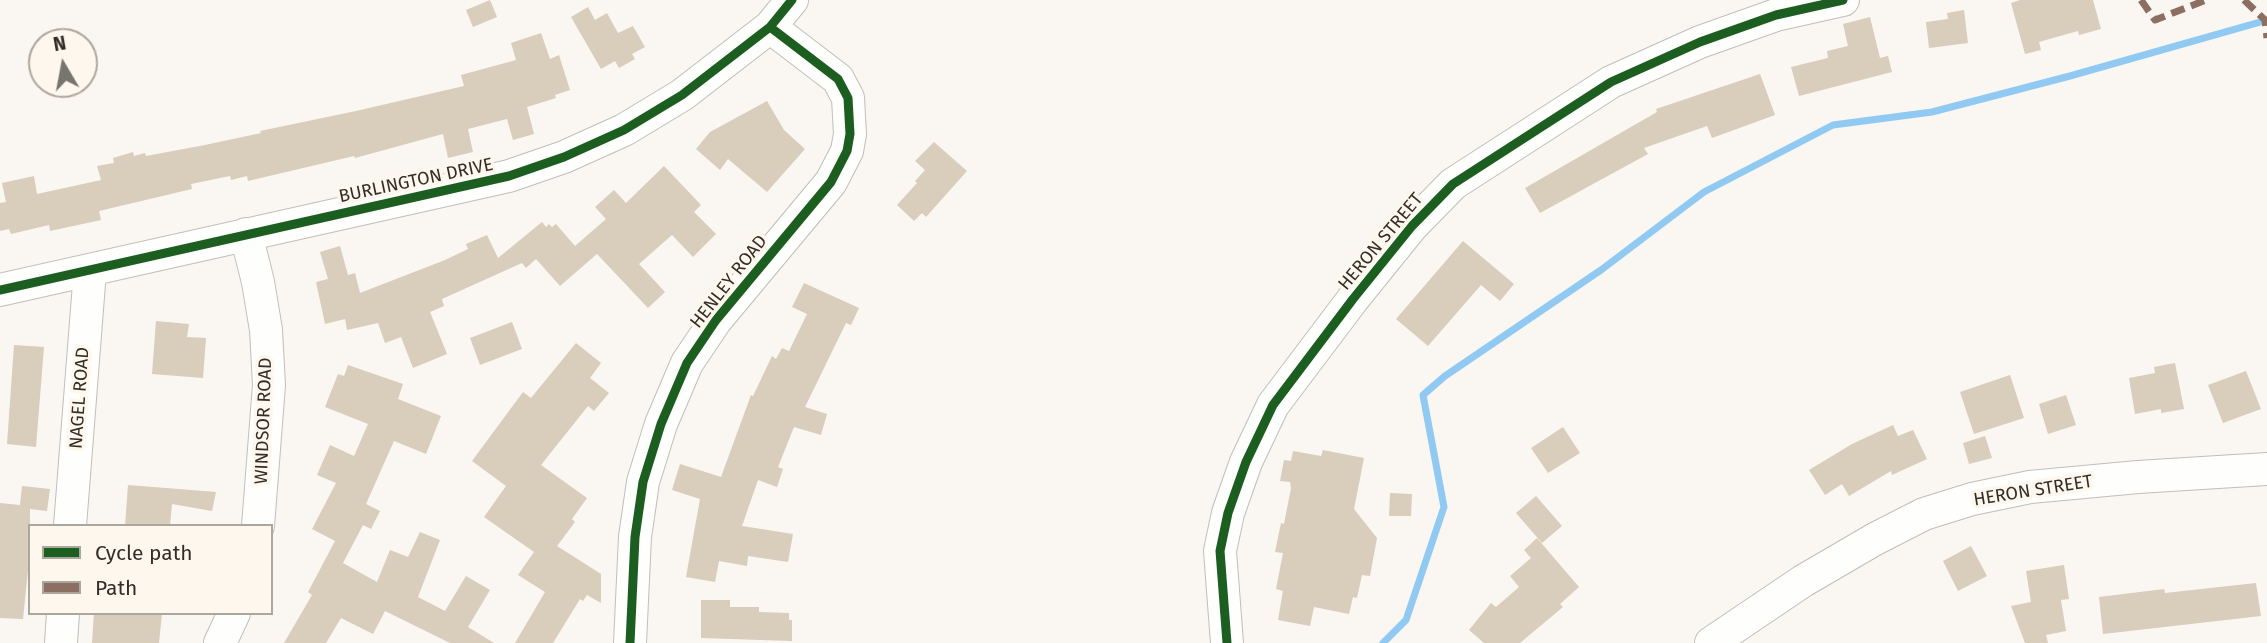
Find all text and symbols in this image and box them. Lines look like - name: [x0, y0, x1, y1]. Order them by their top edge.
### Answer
- north arrow: [28, 28, 98, 98]
- text: N: [51, 31, 68, 56]
- street label: BURLINGTON DRIVE: [337, 154, 495, 208]
- street label: HERON STREET: [1334, 189, 1428, 295]
- street label: HENLEY ROAD: [686, 231, 772, 333]
- street label: NAGEL ROAD: [66, 346, 94, 450]
- street label: WINDSOR ROAD: [251, 357, 277, 485]
- street label: HERON STREET: [1972, 471, 2094, 511]
- legend: [28, 524, 273, 615]
- text: Cycle path: [95, 540, 193, 566]
- text: Path: [95, 575, 137, 601]

